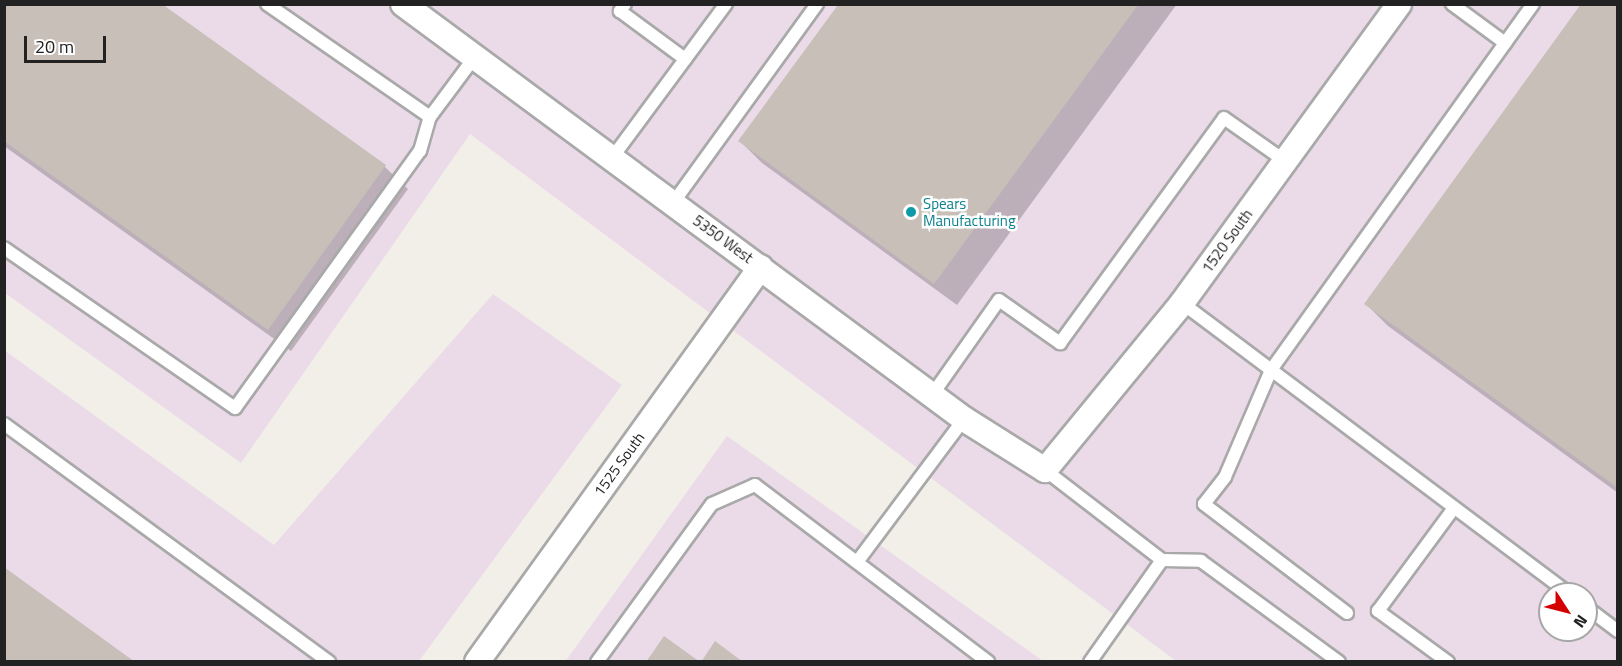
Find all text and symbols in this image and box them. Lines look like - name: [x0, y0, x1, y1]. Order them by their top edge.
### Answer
- scale bar: [27, 24, 110, 62]
- text: 20 m: [35, 33, 74, 60]
- place label: Spears Manufacturing: [923, 194, 1016, 229]
- marker: Spears Manufacturing: [904, 205, 918, 219]
- street label: 1520 South: [1198, 206, 1256, 276]
- street label: 5350 West: [690, 211, 756, 267]
- street label: 1525 South: [590, 429, 648, 499]
- north arrow: [1538, 582, 1598, 642]
- text: N: [1568, 610, 1594, 633]

